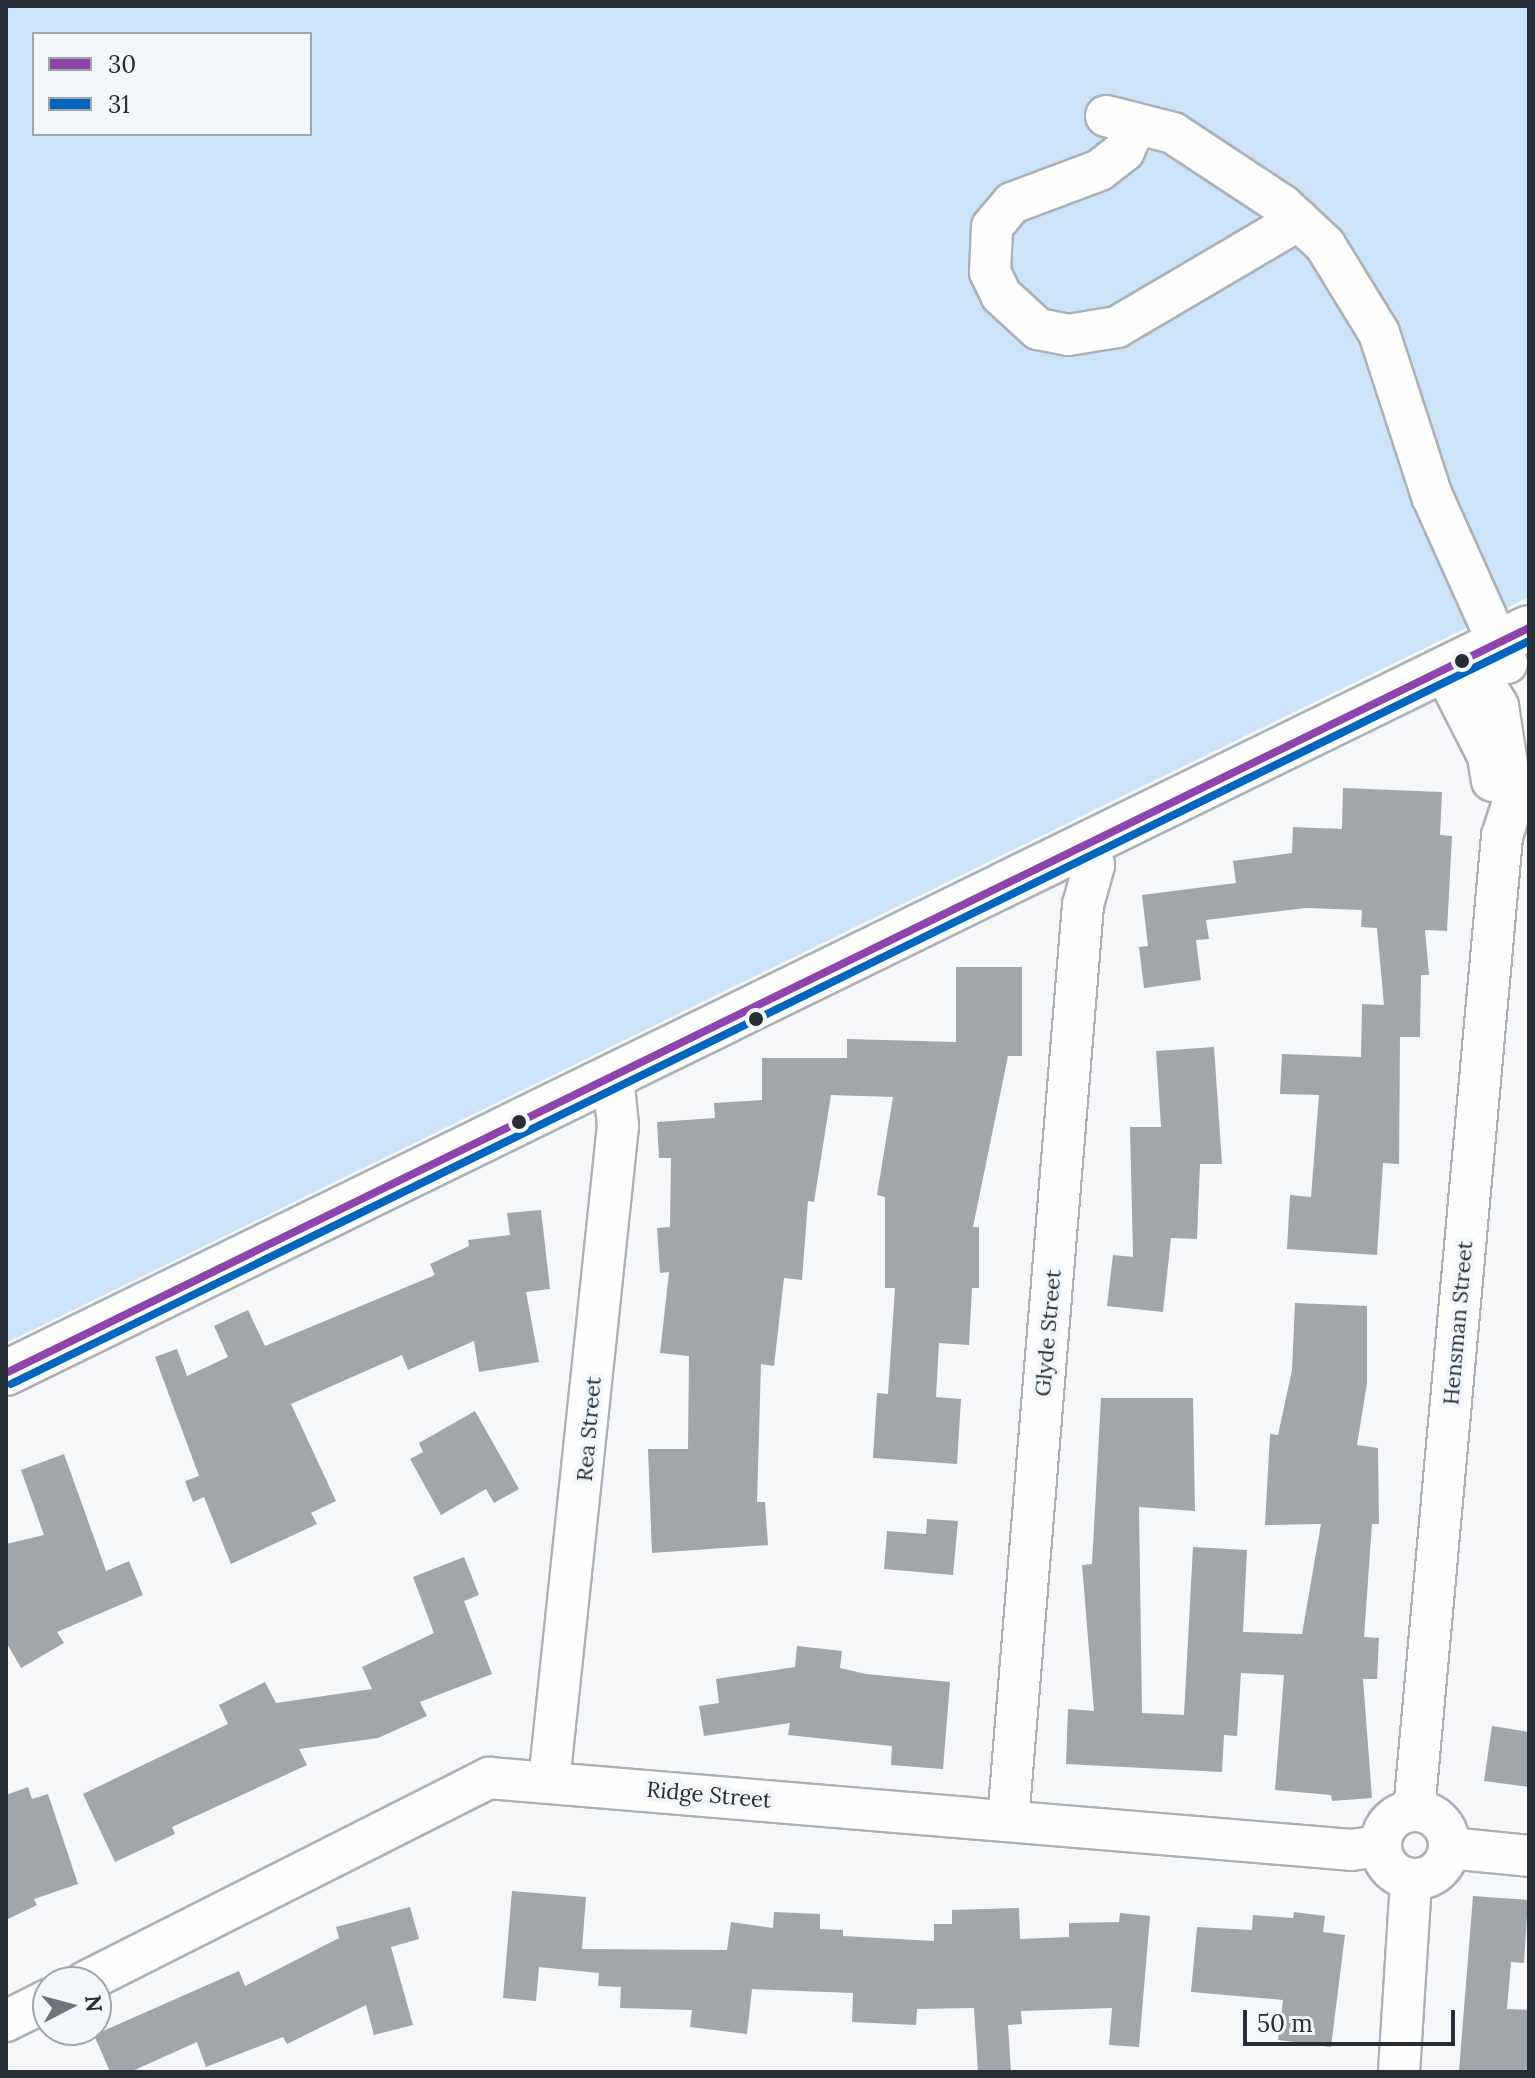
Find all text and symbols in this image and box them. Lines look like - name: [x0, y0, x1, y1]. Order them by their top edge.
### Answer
- legend: [32, 32, 312, 136]
- text: 30: [108, 49, 136, 80]
- text: 31: [108, 89, 130, 120]
- unlabelled marker: [1454, 653, 1470, 669]
- unlabelled marker: [748, 1011, 764, 1027]
- unlabelled marker: [511, 1114, 527, 1130]
- street label: Hensman Street: [1438, 1240, 1478, 1406]
- street label: Glyde Street: [1029, 1268, 1067, 1398]
- street label: Rea Street: [571, 1376, 607, 1482]
- street label: Ridge Street: [645, 1776, 773, 1814]
- north arrow: [32, 1966, 112, 2046]
- text: N: [79, 1994, 109, 2014]
- scale bar: [1247, 1994, 1459, 2044]
- text: 50 m: [1257, 2008, 1313, 2039]

